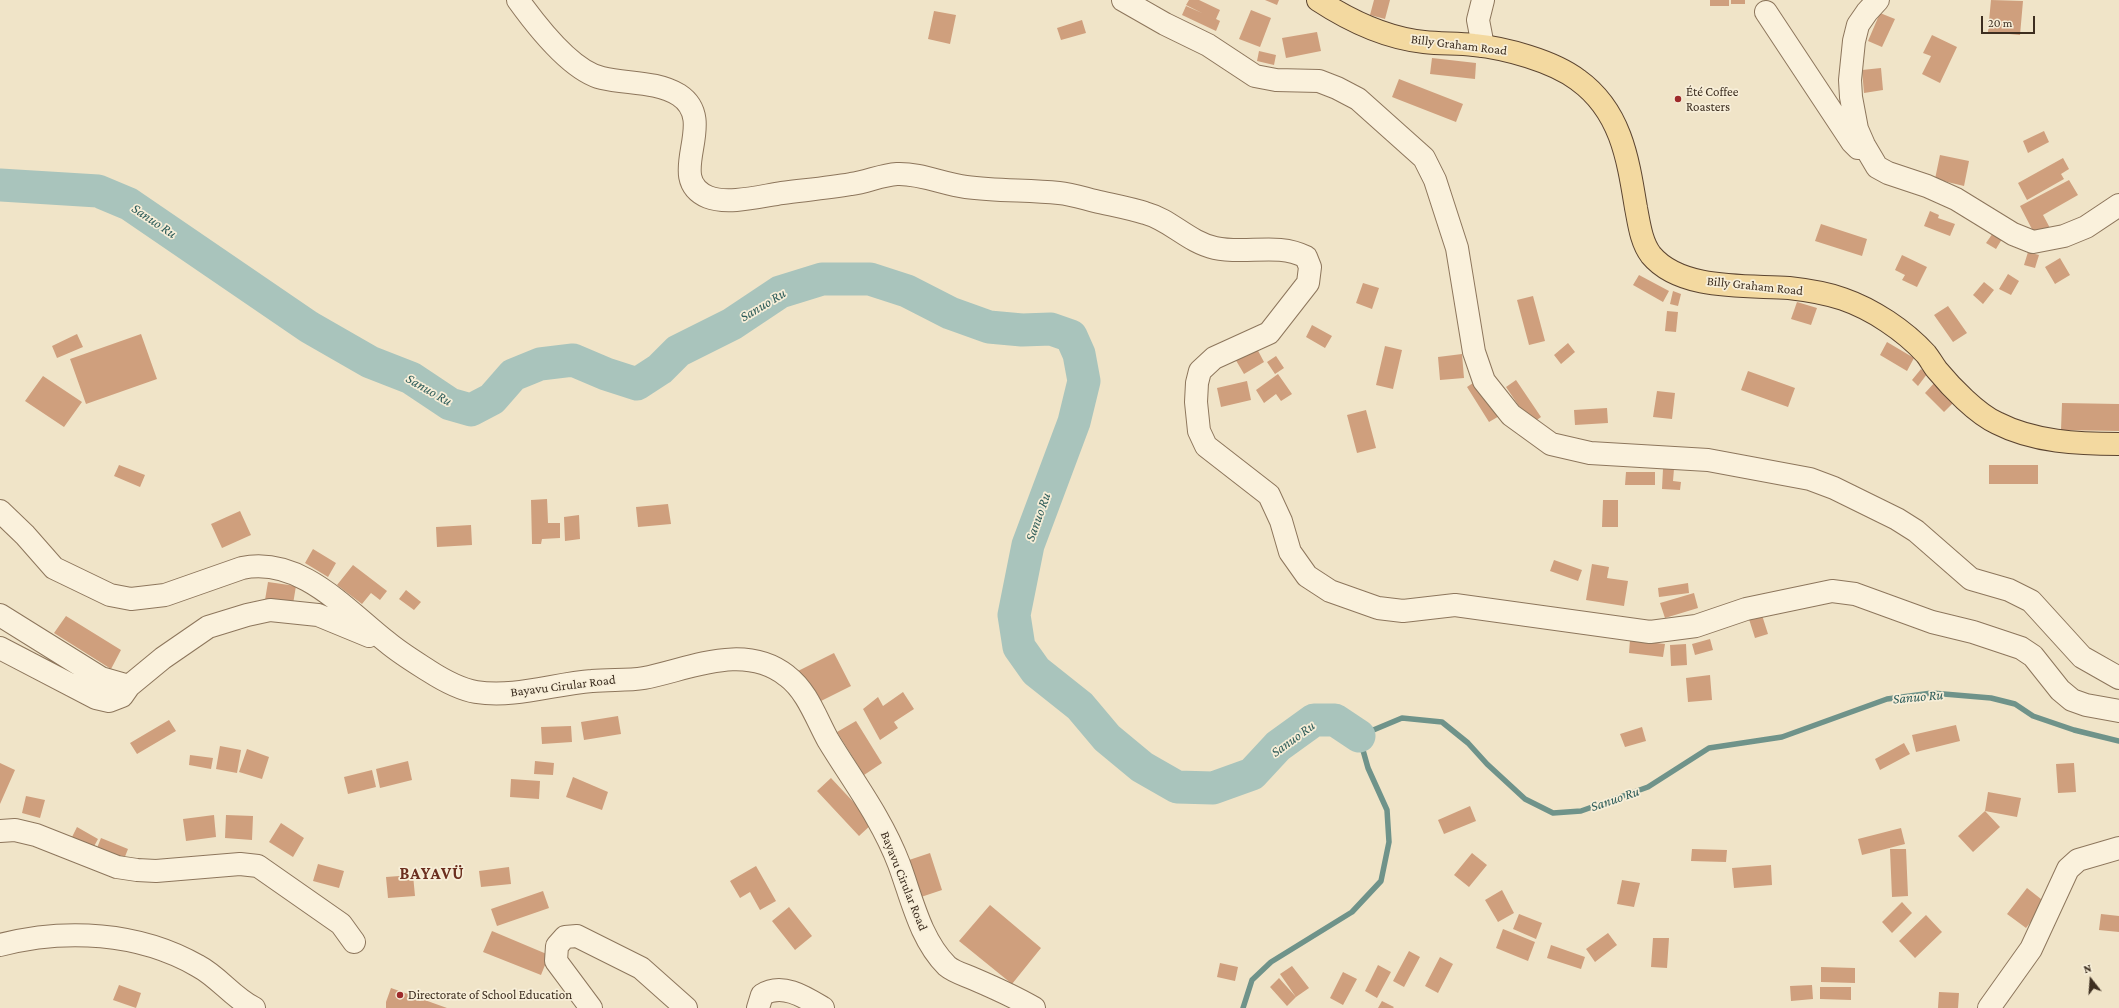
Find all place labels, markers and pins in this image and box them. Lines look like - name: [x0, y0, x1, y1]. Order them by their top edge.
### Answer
- place label: Été Coffee Roasters: [1686, 84, 1738, 115]
- marker: Été Coffee Roasters: [1673, 94, 1683, 104]
- place label: Directorate of School Education: [408, 987, 572, 1003]
- marker: Directorate of School Education: [395, 990, 405, 1000]

